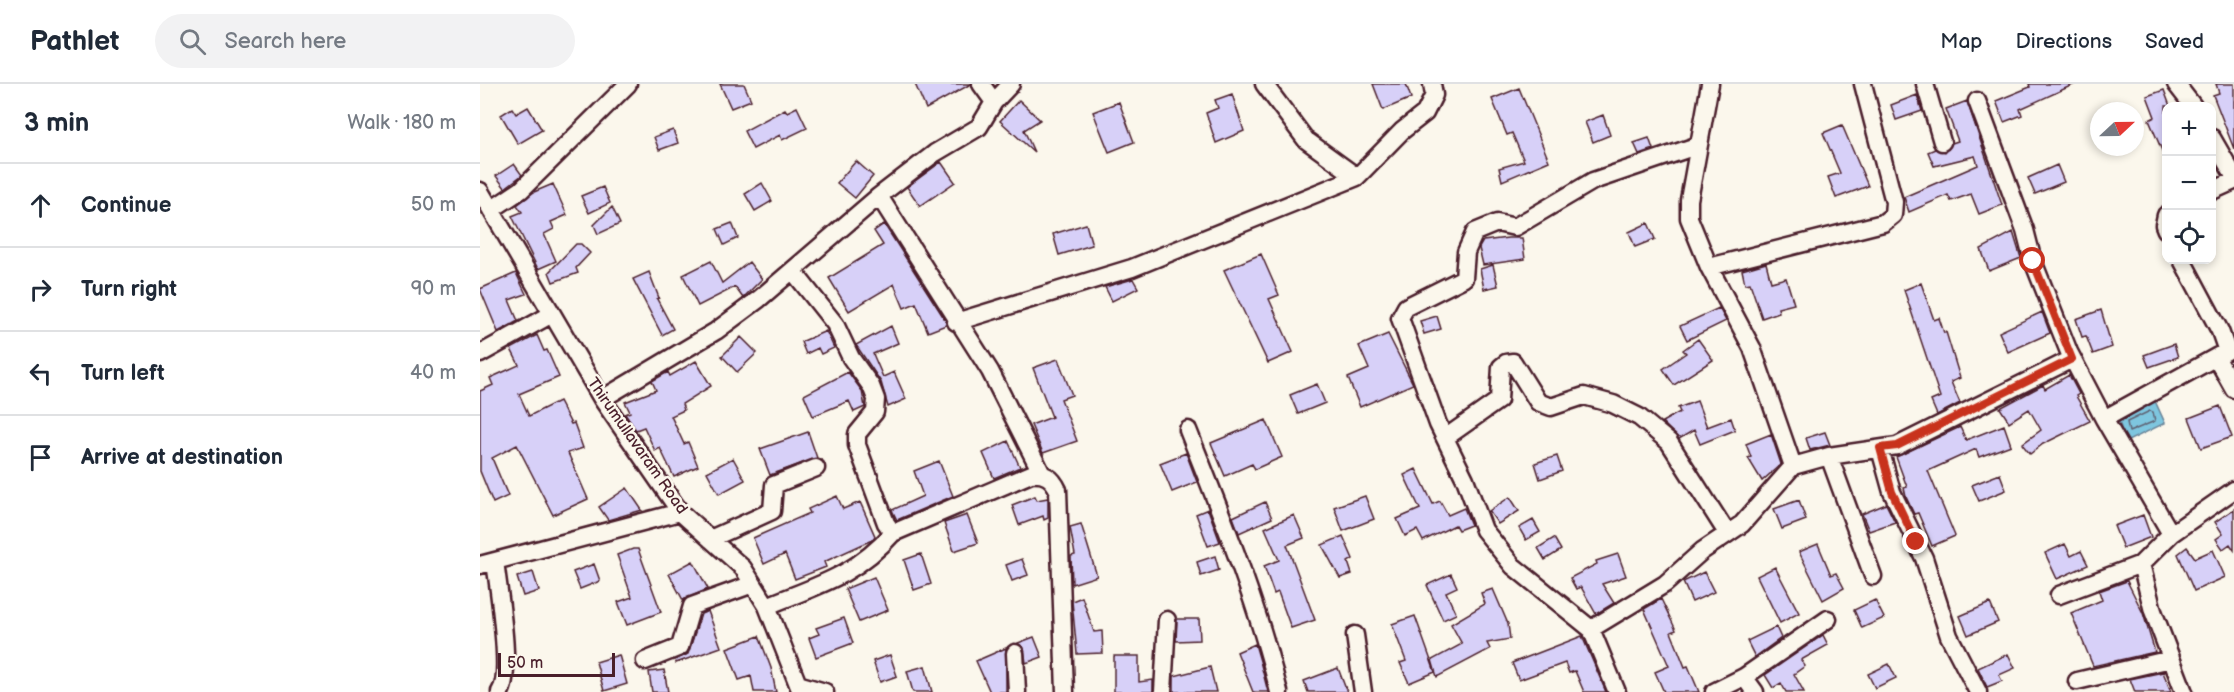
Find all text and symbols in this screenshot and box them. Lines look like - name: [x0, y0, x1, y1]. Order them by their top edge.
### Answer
- search box: [155, 14, 575, 68]
- text: Pathlet: [30, 25, 119, 58]
- icon: search: [176, 25, 209, 58]
- text: Search here: [224, 28, 346, 55]
- text: Map: [1940, 29, 1983, 54]
- text: Directions: [2016, 29, 2112, 54]
- text: Saved: [2145, 29, 2204, 54]
- north arrow: [2090, 102, 2144, 156]
- map controls: [2162, 102, 2216, 264]
- button: +: [2162, 102, 2216, 156]
- text: 3 min: [24, 108, 89, 139]
- text: Walk · 180 m: [347, 111, 456, 135]
- button: −: [2162, 156, 2216, 210]
- icon: ahead: [24, 189, 57, 222]
- text: Continue: [81, 192, 171, 219]
- text: 50 m: [411, 193, 456, 217]
- button: locate: [2162, 210, 2216, 264]
- route start: [2019, 247, 2045, 273]
- icon: right: [24, 273, 57, 306]
- text: Turn right: [81, 276, 177, 303]
- text: 90 m: [411, 277, 456, 301]
- icon: left: [24, 357, 57, 390]
- text: Turn left: [81, 360, 165, 387]
- text: 40 m: [410, 361, 456, 385]
- street label: Thirumullavaram Road: [583, 374, 691, 518]
- icon: arrive: [24, 441, 57, 474]
- text: Arrive at destination: [81, 444, 283, 471]
- route end: [1902, 528, 1928, 554]
- scale bar: [498, 650, 615, 678]
- text: 50 m: [507, 654, 543, 673]

